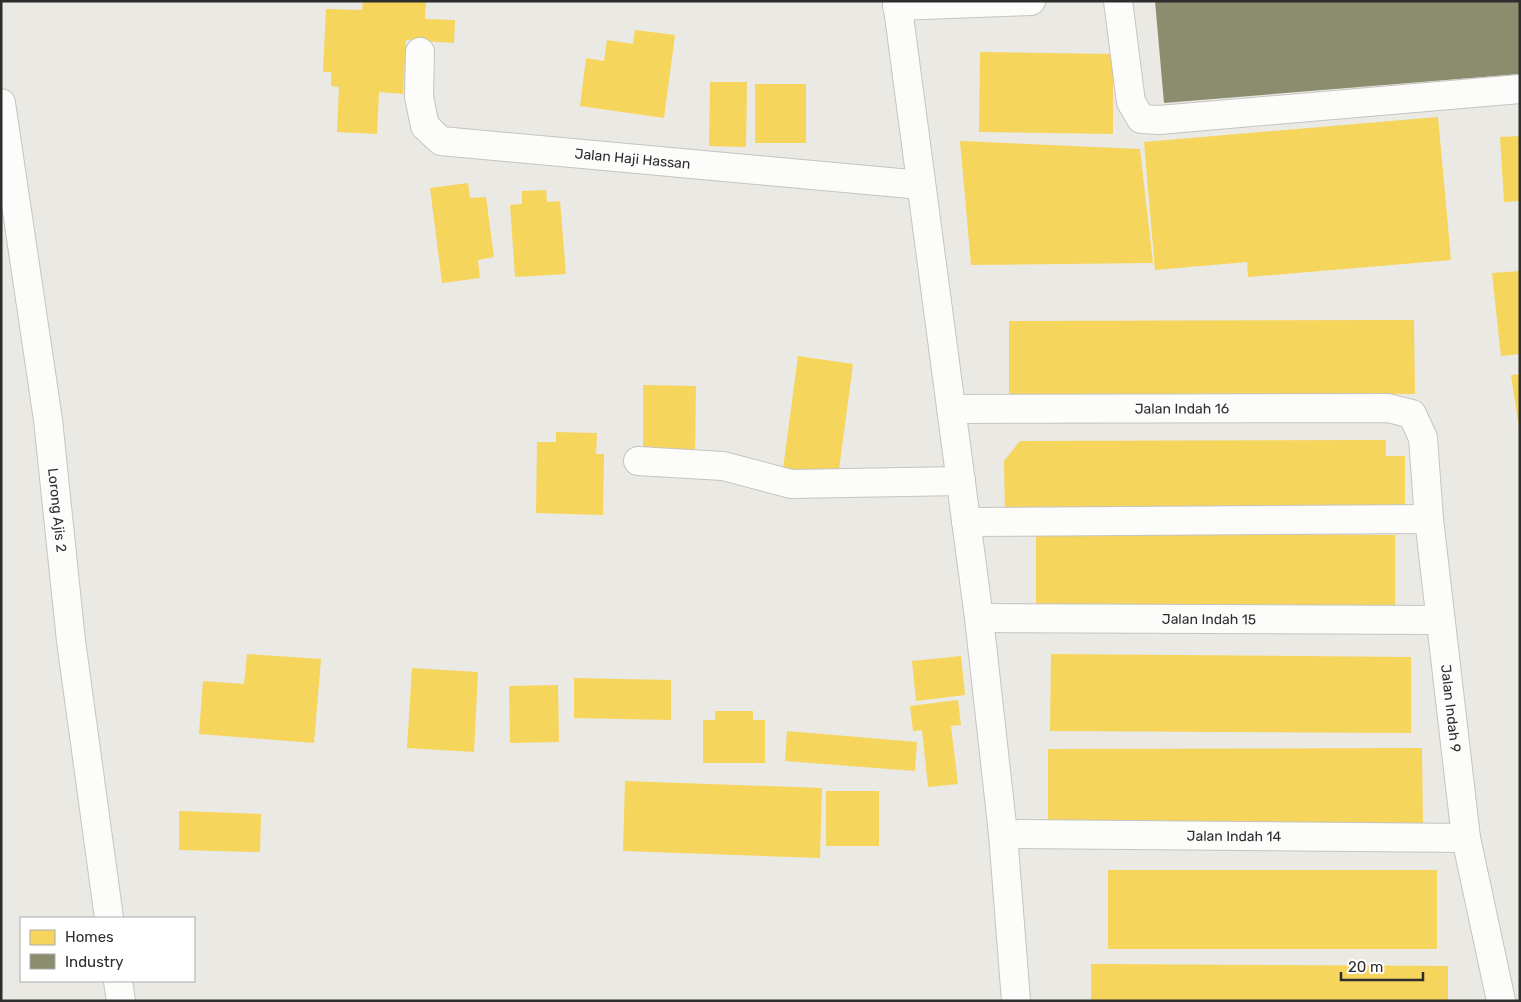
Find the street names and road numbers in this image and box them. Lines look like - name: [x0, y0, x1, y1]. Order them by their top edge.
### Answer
- street label: Jalan Haji Hassan: [574, 145, 691, 172]
- street label: Jalan Indah 16: [1135, 400, 1229, 417]
- street label: Lorong Ajis 2: [45, 467, 70, 553]
- street label: Jalan Indah 15: [1162, 610, 1256, 628]
- street label: Jalan Indah 9: [1437, 664, 1464, 753]
- street label: Jalan Indah 14: [1187, 827, 1282, 845]

